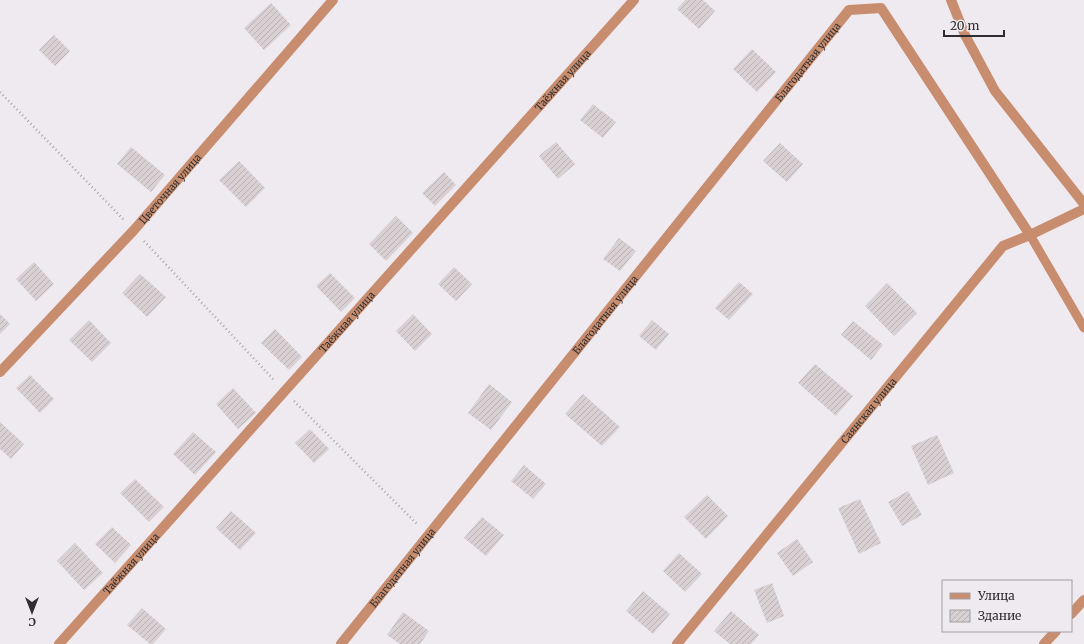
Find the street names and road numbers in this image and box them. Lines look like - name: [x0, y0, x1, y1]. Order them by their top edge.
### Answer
- street label: Благодатная улица: [772, 19, 844, 104]
- street label: Таёжная улица: [532, 47, 594, 114]
- street label: Цветочная улица: [136, 151, 205, 227]
- street label: Благодатная улица: [570, 272, 641, 357]
- street label: Таёжная улица: [316, 288, 378, 355]
- street label: Саянская улица: [838, 375, 900, 446]
- street label: Благодатная улица: [367, 525, 439, 610]
- street label: Таёжная улица: [101, 530, 163, 597]

